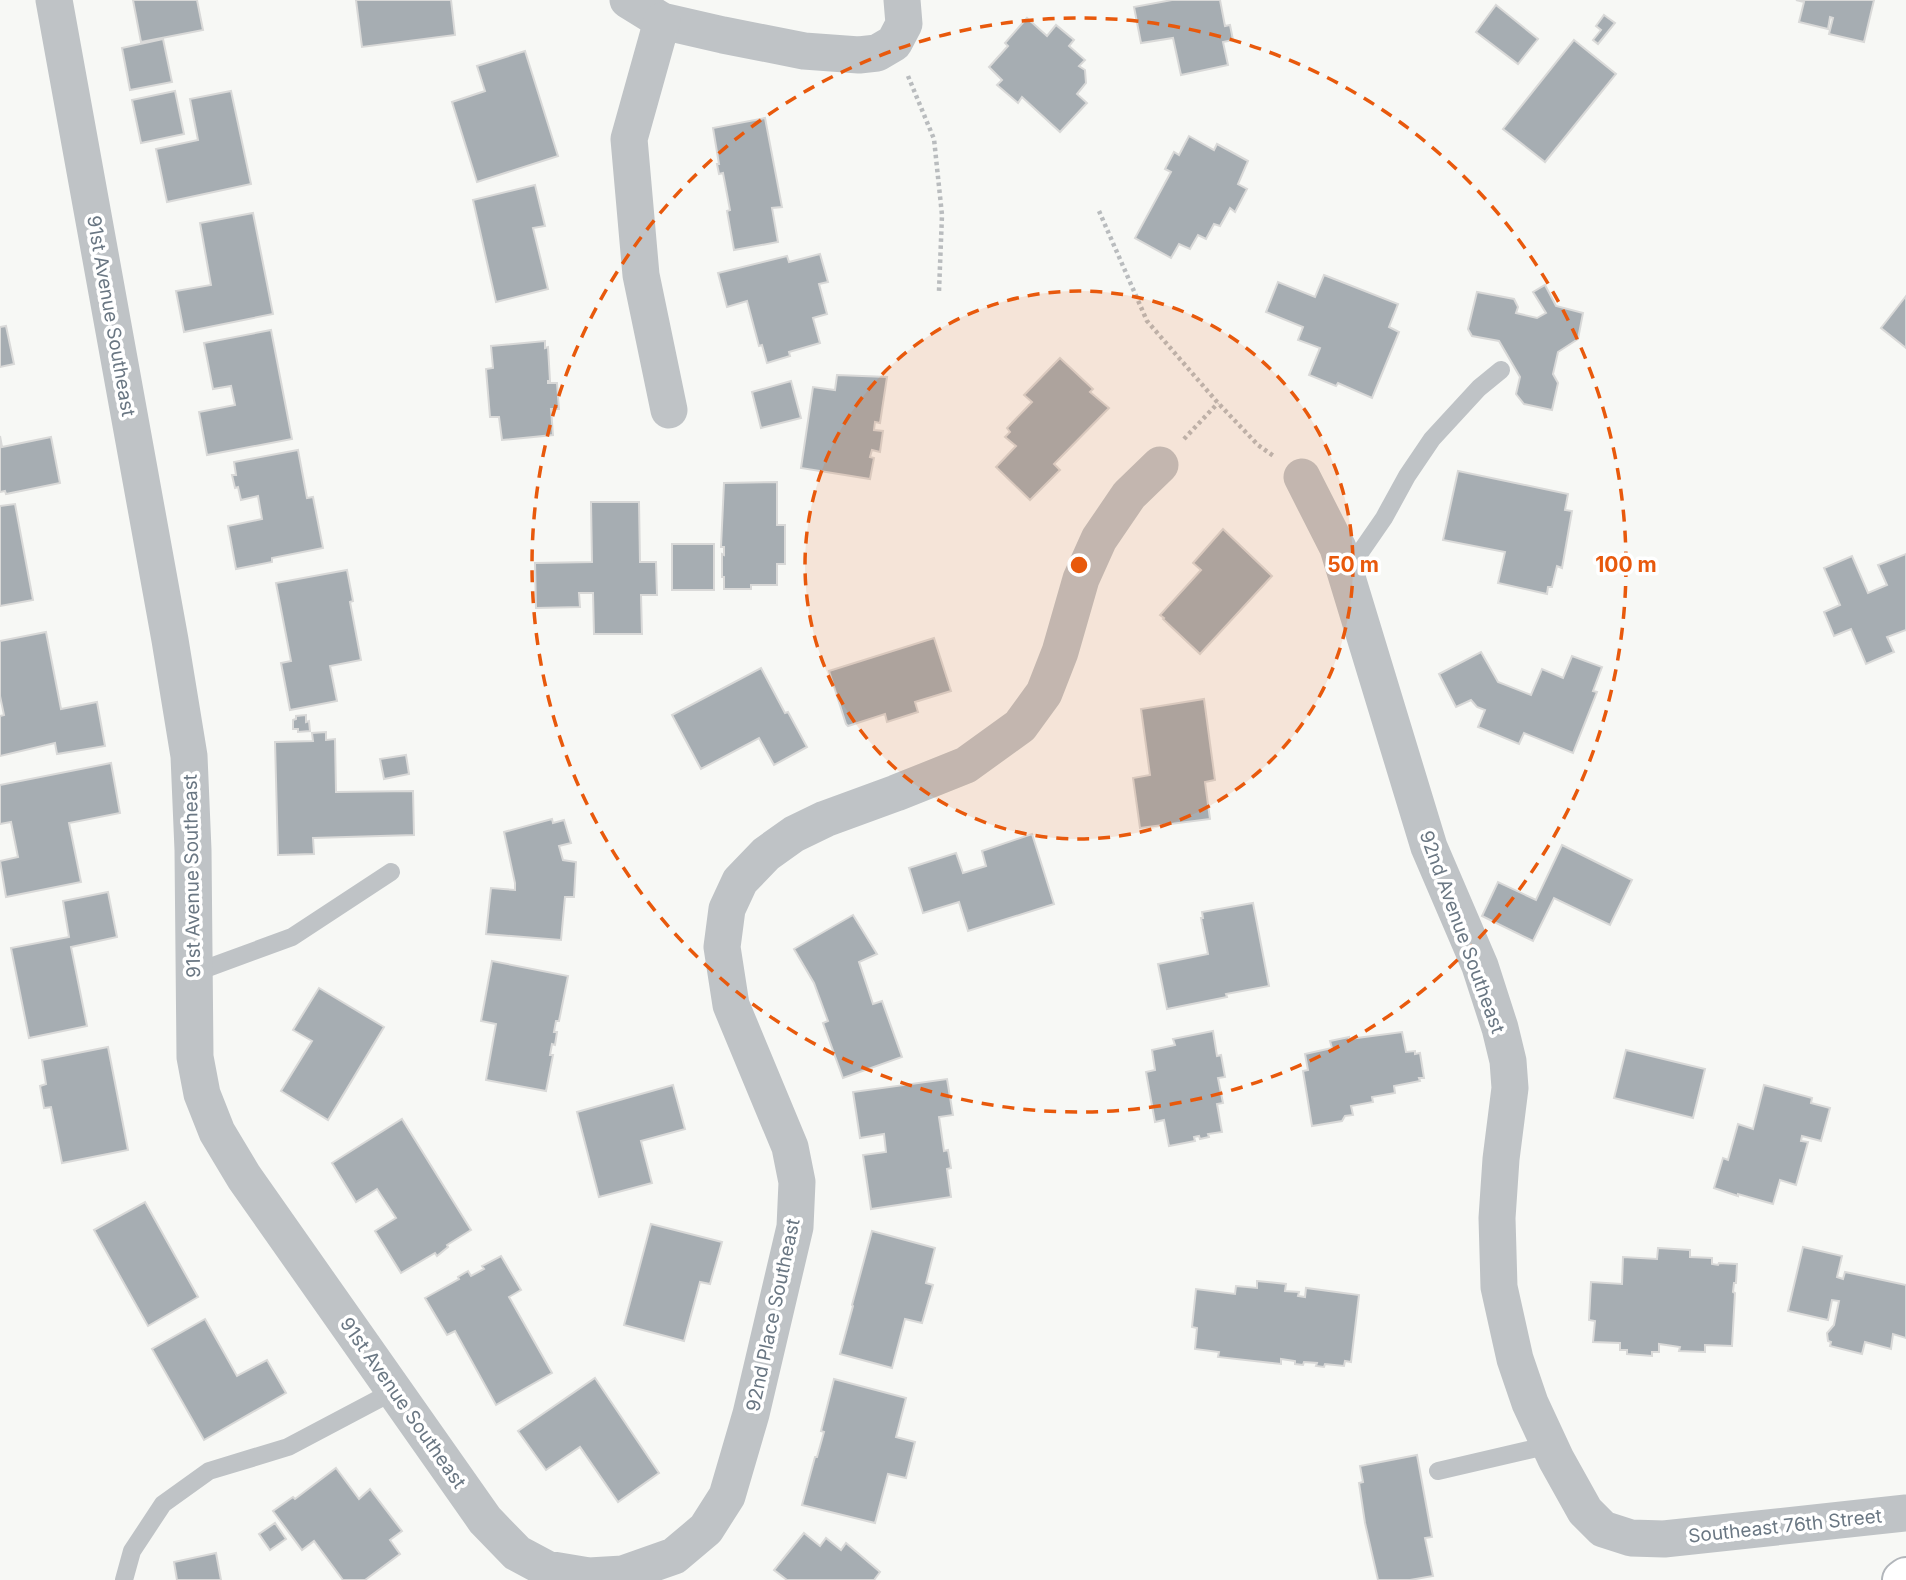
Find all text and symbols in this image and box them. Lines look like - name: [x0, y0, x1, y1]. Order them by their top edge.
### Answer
- street label: 91st Avenue Southeast: [82, 214, 140, 418]
- text: 50 m: [1327, 552, 1379, 577]
- text: 100 m: [1595, 552, 1657, 577]
- centre of rings: [1067, 553, 1091, 577]
- street label: 91st Avenue Southeast: [179, 774, 205, 978]
- street label: 92nd Avenue Southeast: [1415, 827, 1509, 1037]
- street label: 92nd Place Southeast: [741, 1216, 805, 1414]
- street label: 91st Avenue Southeast: [335, 1313, 471, 1493]
- street label: Southeast 76th Street: [1687, 1504, 1883, 1548]

